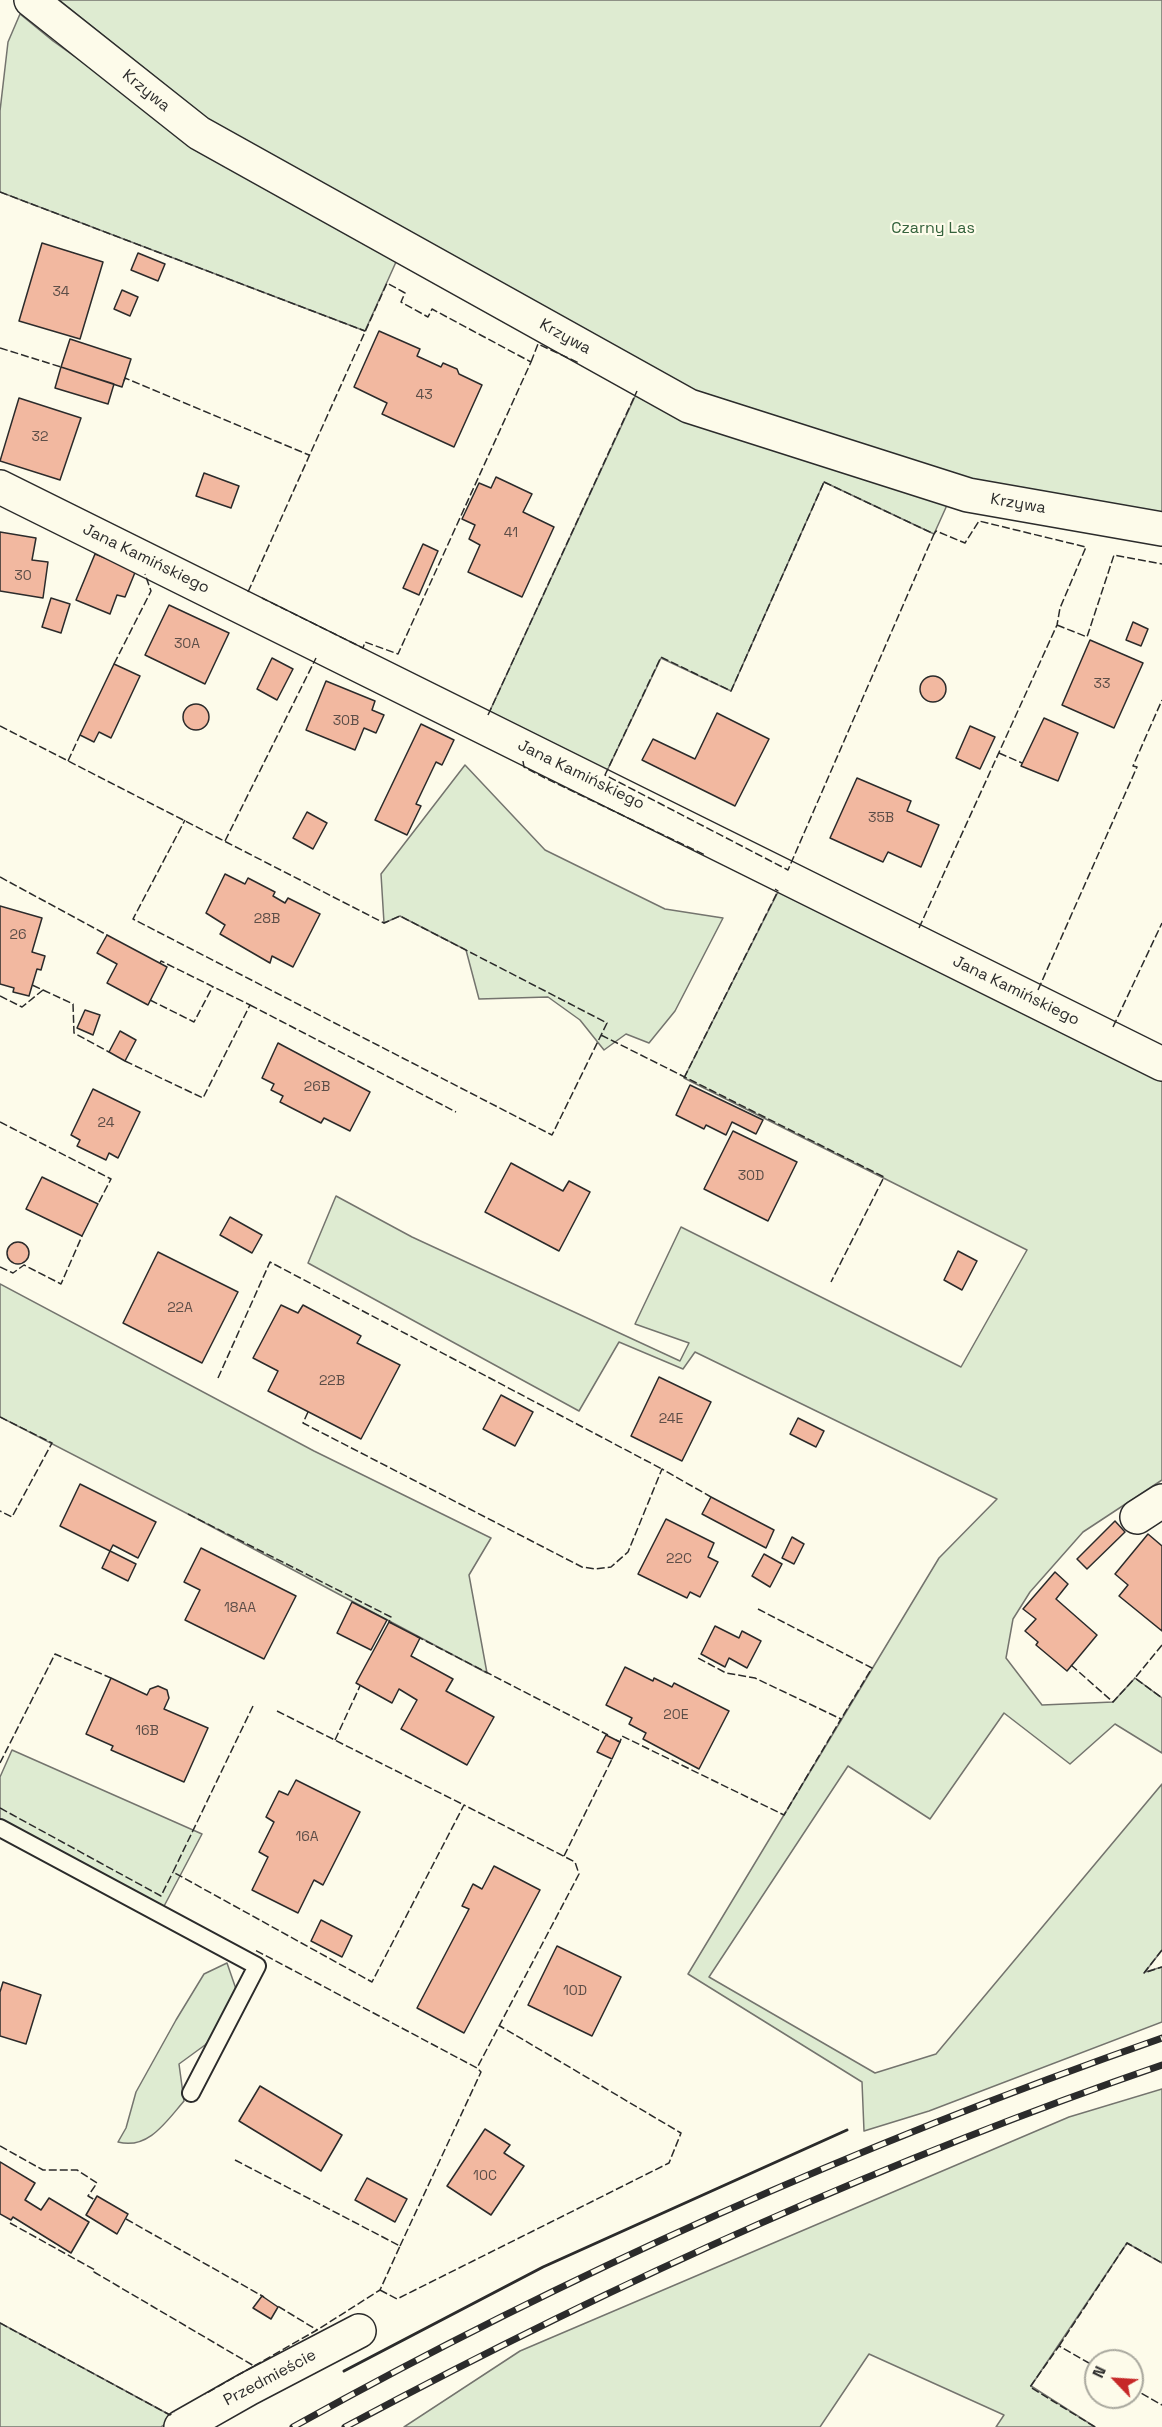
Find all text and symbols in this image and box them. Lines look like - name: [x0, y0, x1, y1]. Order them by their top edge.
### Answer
- street label: Krzywa: [118, 66, 174, 116]
- park label: Czarny Las: [891, 219, 975, 239]
- house number: 34: [52, 284, 70, 300]
- street label: Krzywa: [536, 315, 594, 359]
- house number: 43: [415, 387, 433, 403]
- house number: 32: [32, 429, 48, 445]
- street label: Krzywa: [989, 490, 1047, 518]
- street label: Jana Kamińskiego: [80, 520, 212, 598]
- house number: 41: [504, 525, 518, 541]
- house number: 30: [14, 568, 32, 584]
- house number: 30A: [174, 636, 200, 652]
- house number: 33: [1094, 676, 1110, 692]
- house number: 30B: [333, 713, 359, 729]
- street label: Jana Kamińskiego: [515, 736, 647, 814]
- house number: 35B: [868, 810, 894, 826]
- house number: 28B: [254, 911, 280, 927]
- house number: 26: [9, 927, 27, 943]
- street label: Jana Kamińskiego: [950, 952, 1082, 1030]
- house number: 26B: [304, 1079, 330, 1095]
- house number: 24: [98, 1115, 114, 1131]
- house number: 30D: [738, 1168, 764, 1184]
- house number: 22A: [167, 1300, 193, 1316]
- house number: 22B: [319, 1373, 345, 1389]
- house number: 24E: [659, 1411, 683, 1427]
- house number: 22C: [666, 1551, 692, 1567]
- house number: 18AA: [224, 1600, 256, 1616]
- house number: 20E: [663, 1707, 689, 1723]
- house number: 16B: [135, 1723, 159, 1739]
- house number: 16A: [295, 1829, 319, 1845]
- house number: 10D: [563, 1983, 587, 1999]
- house number: 10C: [473, 2168, 497, 2184]
- street label: Przedmieście: [220, 2346, 320, 2410]
- north arrow: [1084, 2349, 1144, 2409]
- text: N: [1087, 2363, 1111, 2381]

